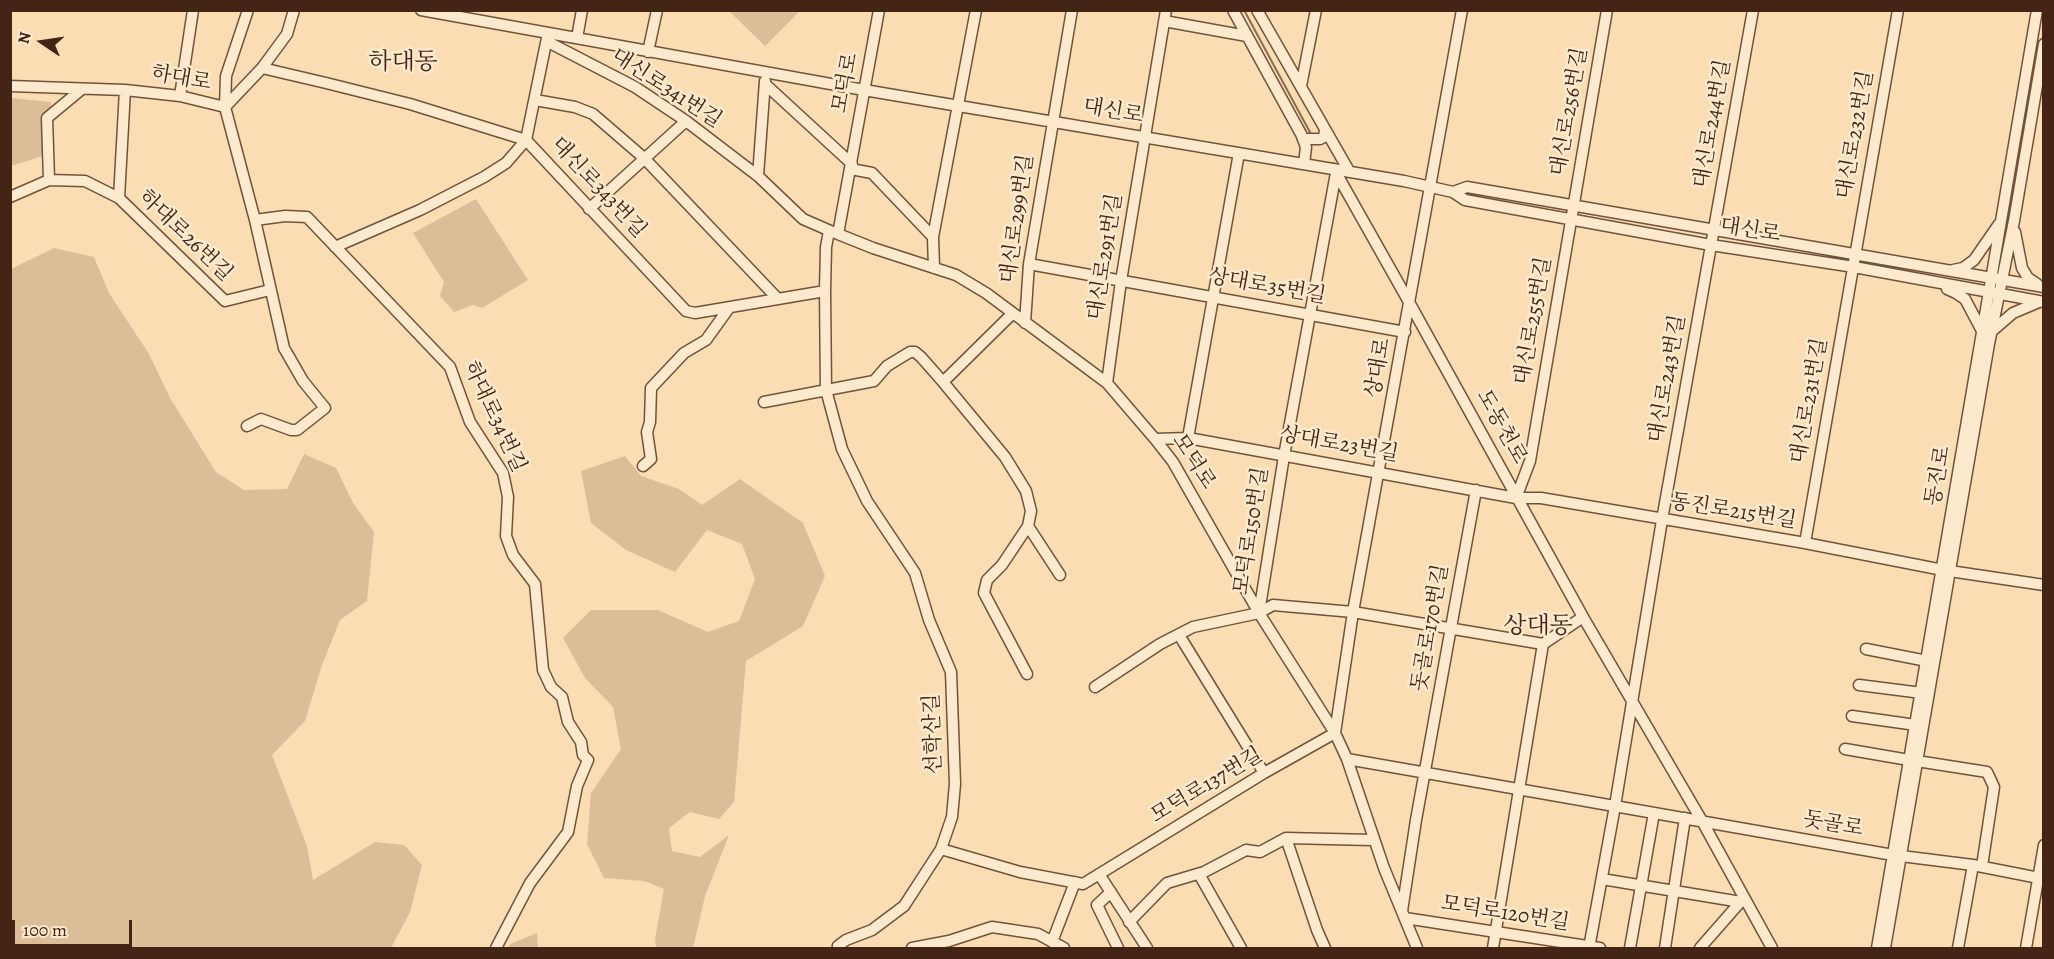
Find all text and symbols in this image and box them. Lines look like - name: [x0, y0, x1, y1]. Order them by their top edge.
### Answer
- north arrow: [12, 12, 72, 72]
- text: N: [12, 30, 36, 46]
- street label: 대신로341번길: [606, 44, 726, 134]
- street label: 대신로256번길: [1546, 46, 1594, 178]
- district label: 하대동: [368, 49, 438, 77]
- street label: 모덕로: [828, 51, 864, 115]
- street label: 대신로244번길: [1689, 58, 1737, 190]
- street label: 하대로: [149, 61, 213, 97]
- street label: 대신로232번길: [1832, 69, 1880, 201]
- street label: 대신로: [1081, 94, 1145, 130]
- street label: 대신로343번길: [545, 132, 651, 244]
- street label: 대신로299번길: [996, 153, 1040, 285]
- street label: 하대로26번길: [133, 185, 237, 287]
- street label: 대신로291번길: [1084, 192, 1128, 322]
- street label: 대신로: [1718, 214, 1782, 248]
- street label: 대신로255번길: [1510, 255, 1558, 387]
- street label: 상대로35번길: [1206, 264, 1328, 310]
- street label: 대신로243번길: [1644, 313, 1692, 445]
- street label: 상대로: [1361, 336, 1397, 400]
- street label: 대신로231번길: [1787, 336, 1833, 466]
- street label: 하대로34번길: [457, 357, 531, 477]
- street label: 도동천로: [1470, 385, 1532, 469]
- street label: 상대로23번길: [1278, 422, 1400, 468]
- street label: 모덕로: [1166, 430, 1220, 494]
- street label: 동진로: [1921, 444, 1957, 508]
- street label: 모덕로150번길: [1229, 465, 1275, 597]
- street label: 동진로215번길: [1668, 490, 1798, 534]
- street label: 돗골로170번길: [1407, 562, 1455, 694]
- district label: 상대동: [1503, 613, 1573, 641]
- street label: 선학산길: [920, 693, 948, 775]
- street label: 모덕로137번길: [1146, 743, 1268, 829]
- street label: 돗골로: [1801, 807, 1865, 843]
- street label: 모덕로120번길: [1439, 891, 1571, 937]
- scale bar: [15, 908, 135, 946]
- text: 100 m: [23, 918, 67, 942]

